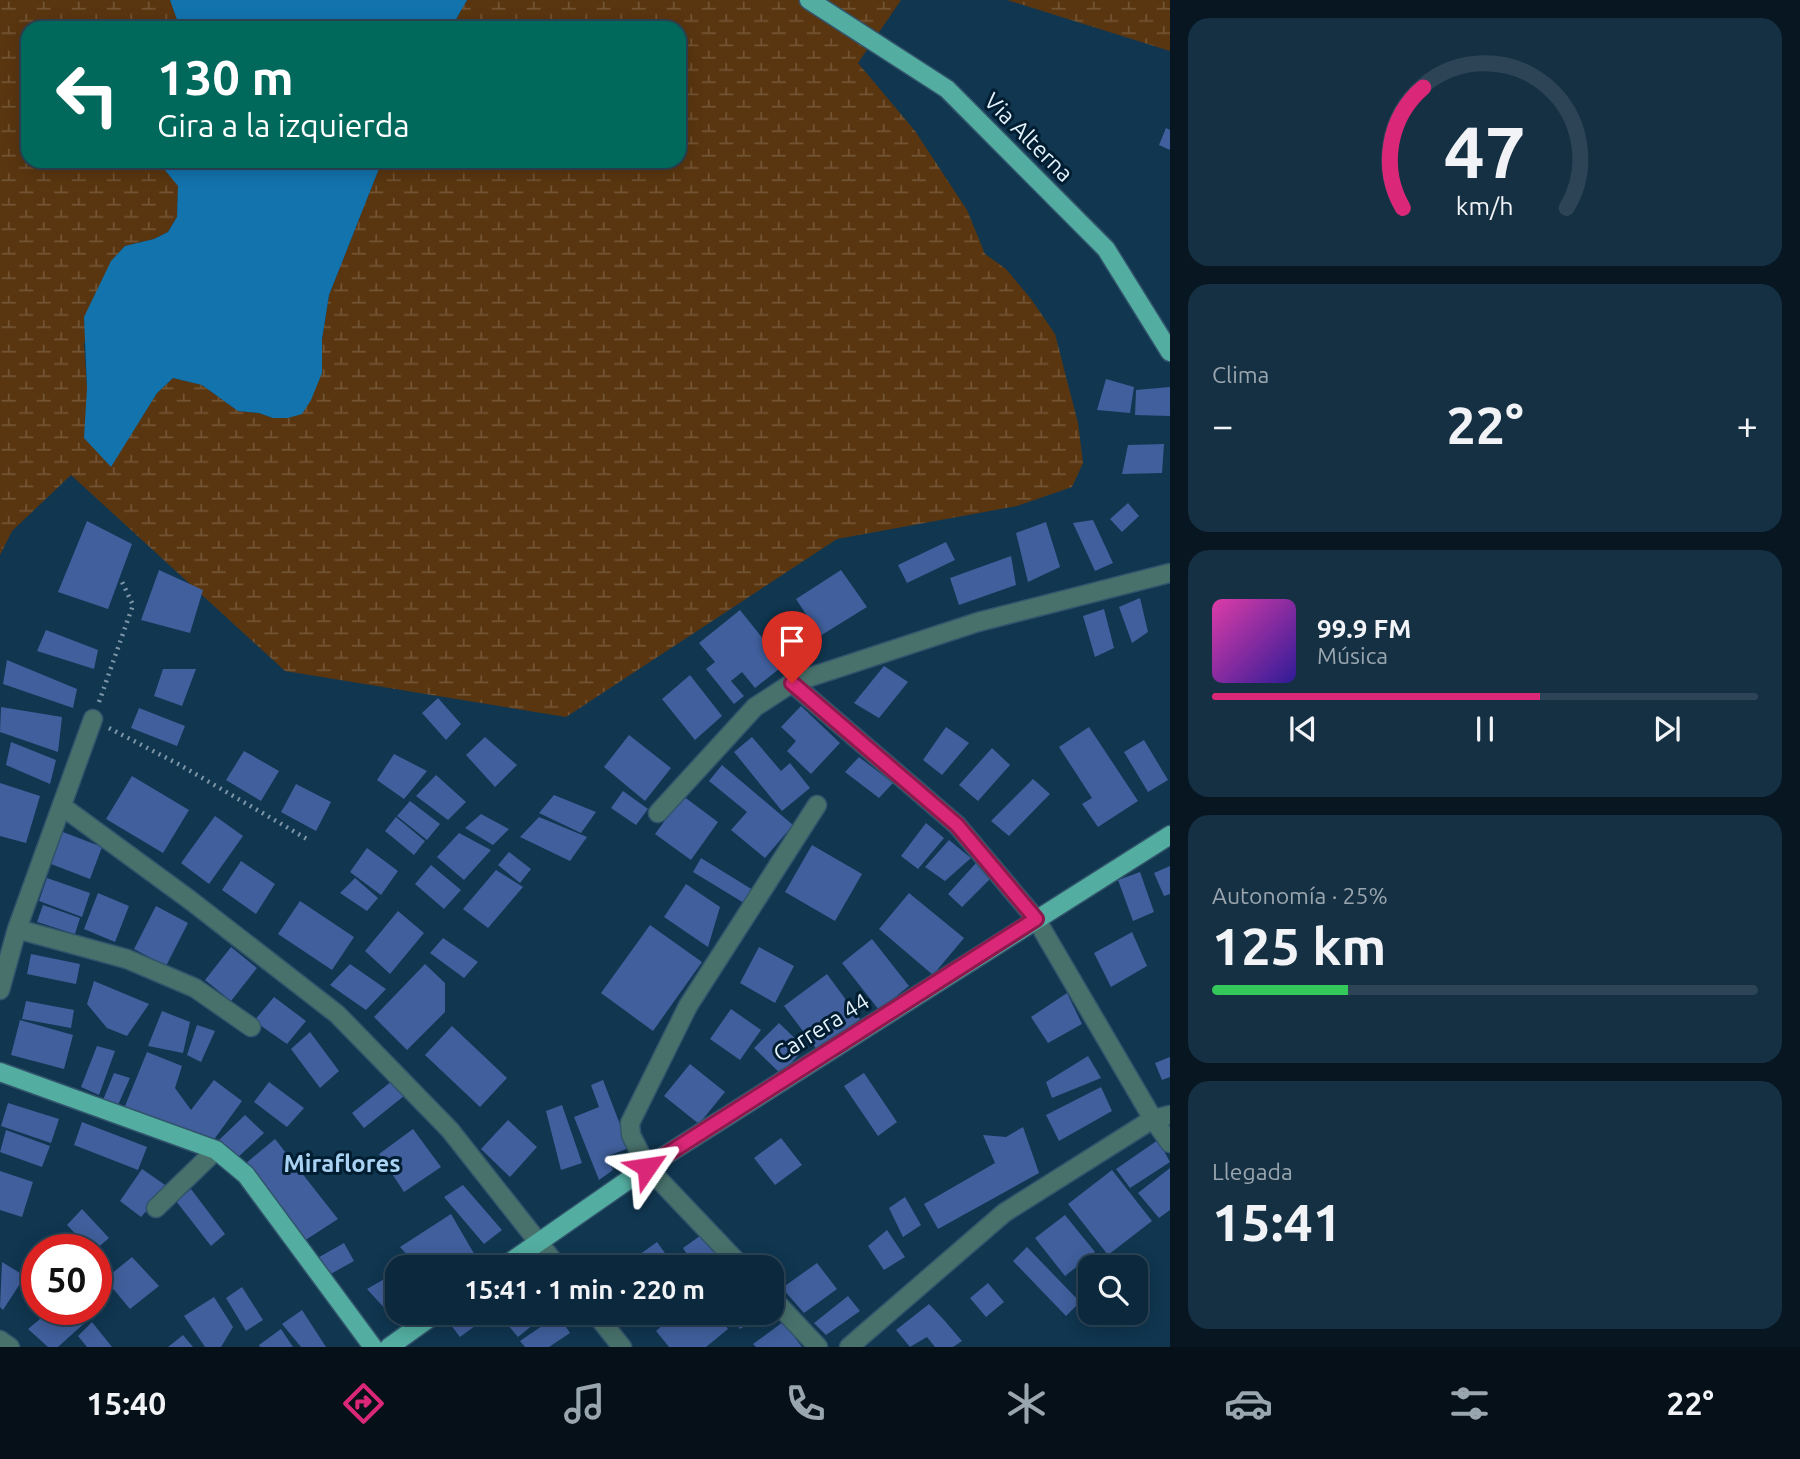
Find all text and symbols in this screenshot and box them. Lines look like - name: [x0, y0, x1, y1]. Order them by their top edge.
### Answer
- icon: left: [42, 49, 133, 140]
- text: 130 m: [157, 49, 294, 104]
- street label: Via Alterna: [980, 88, 1078, 186]
- text: Gira a la izquierda: [157, 107, 410, 143]
- text: 47: [1444, 110, 1526, 192]
- text: km/h: [1456, 192, 1514, 220]
- text: Clima: [1212, 362, 1269, 387]
- text: 22°: [1446, 396, 1524, 454]
- text: −: [1212, 404, 1233, 446]
- text: +: [1737, 404, 1758, 446]
- pin: [762, 611, 822, 683]
- text: 99.9 FM: [1317, 614, 1411, 643]
- icon: arrive: [773, 622, 811, 660]
- text: Música: [1317, 643, 1388, 668]
- icon: previous: [1284, 710, 1322, 748]
- icon: pause: [1466, 710, 1504, 748]
- icon: next: [1648, 710, 1686, 748]
- text: Autonomía · 25%: [1212, 883, 1388, 908]
- text: 125 km: [1212, 917, 1386, 975]
- street label: Carrera 44: [769, 988, 873, 1066]
- position arrow: [610, 1130, 684, 1204]
- district label: Miraflores: [283, 1150, 401, 1177]
- text: Llegada: [1212, 1159, 1293, 1184]
- text: 15:41: [1212, 1193, 1342, 1251]
- speed limit sign: 50: [21, 1234, 112, 1325]
- map controls: [1078, 1255, 1148, 1325]
- button: search: [1078, 1255, 1148, 1325]
- text: 15:41 · 1 min · 220 m: [464, 1275, 705, 1304]
- icon: directions: [339, 1379, 388, 1428]
- icon: music: [560, 1379, 609, 1428]
- icon: phone: [781, 1379, 830, 1428]
- icon: climate: [1002, 1379, 1051, 1428]
- icon: car: [1224, 1379, 1273, 1428]
- icon: filters: [1445, 1379, 1494, 1428]
- text: 15:40: [86, 1385, 166, 1421]
- text: 22°: [1666, 1385, 1714, 1421]

